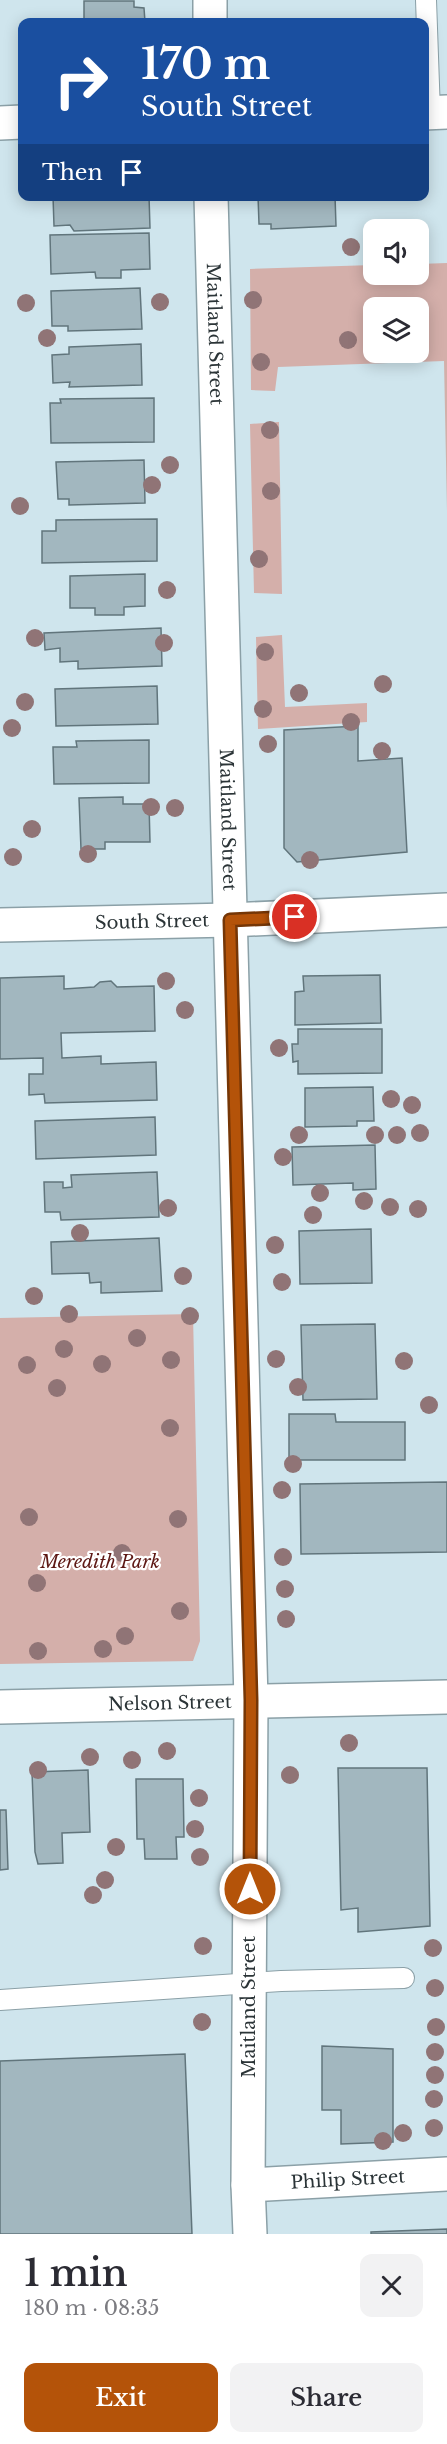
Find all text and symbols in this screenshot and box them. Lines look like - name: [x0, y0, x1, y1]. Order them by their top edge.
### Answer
- text: 170 m: [141, 38, 270, 90]
- icon: right: [42, 42, 120, 120]
- text: South Street: [141, 90, 312, 123]
- icon: arrive: [115, 156, 148, 189]
- text: Then: [42, 159, 103, 186]
- map controls: [363, 219, 429, 363]
- button: sound: [363, 219, 429, 285]
- street label: Maitland Street: [202, 263, 228, 406]
- button: layers: [363, 297, 429, 363]
- street label: Maitland Street: [215, 748, 240, 891]
- pin: [269, 891, 320, 942]
- icon: arrive: [278, 900, 311, 933]
- street label: South Street: [95, 909, 209, 934]
- park label: Meredith Park: [39, 1551, 160, 1573]
- street label: Nelson Street: [108, 1691, 232, 1716]
- position arrow: [218, 1857, 282, 1921]
- street label: Maitland Street: [238, 1936, 260, 2078]
- street label: Philip Street: [290, 2165, 406, 2194]
- text: 1 min: [24, 2251, 128, 2296]
- button: close: [360, 2254, 423, 2317]
- text: 180 m · 08:35: [24, 2296, 159, 2320]
- button: Exit: [24, 2363, 218, 2432]
- button: Share: [230, 2363, 423, 2432]

